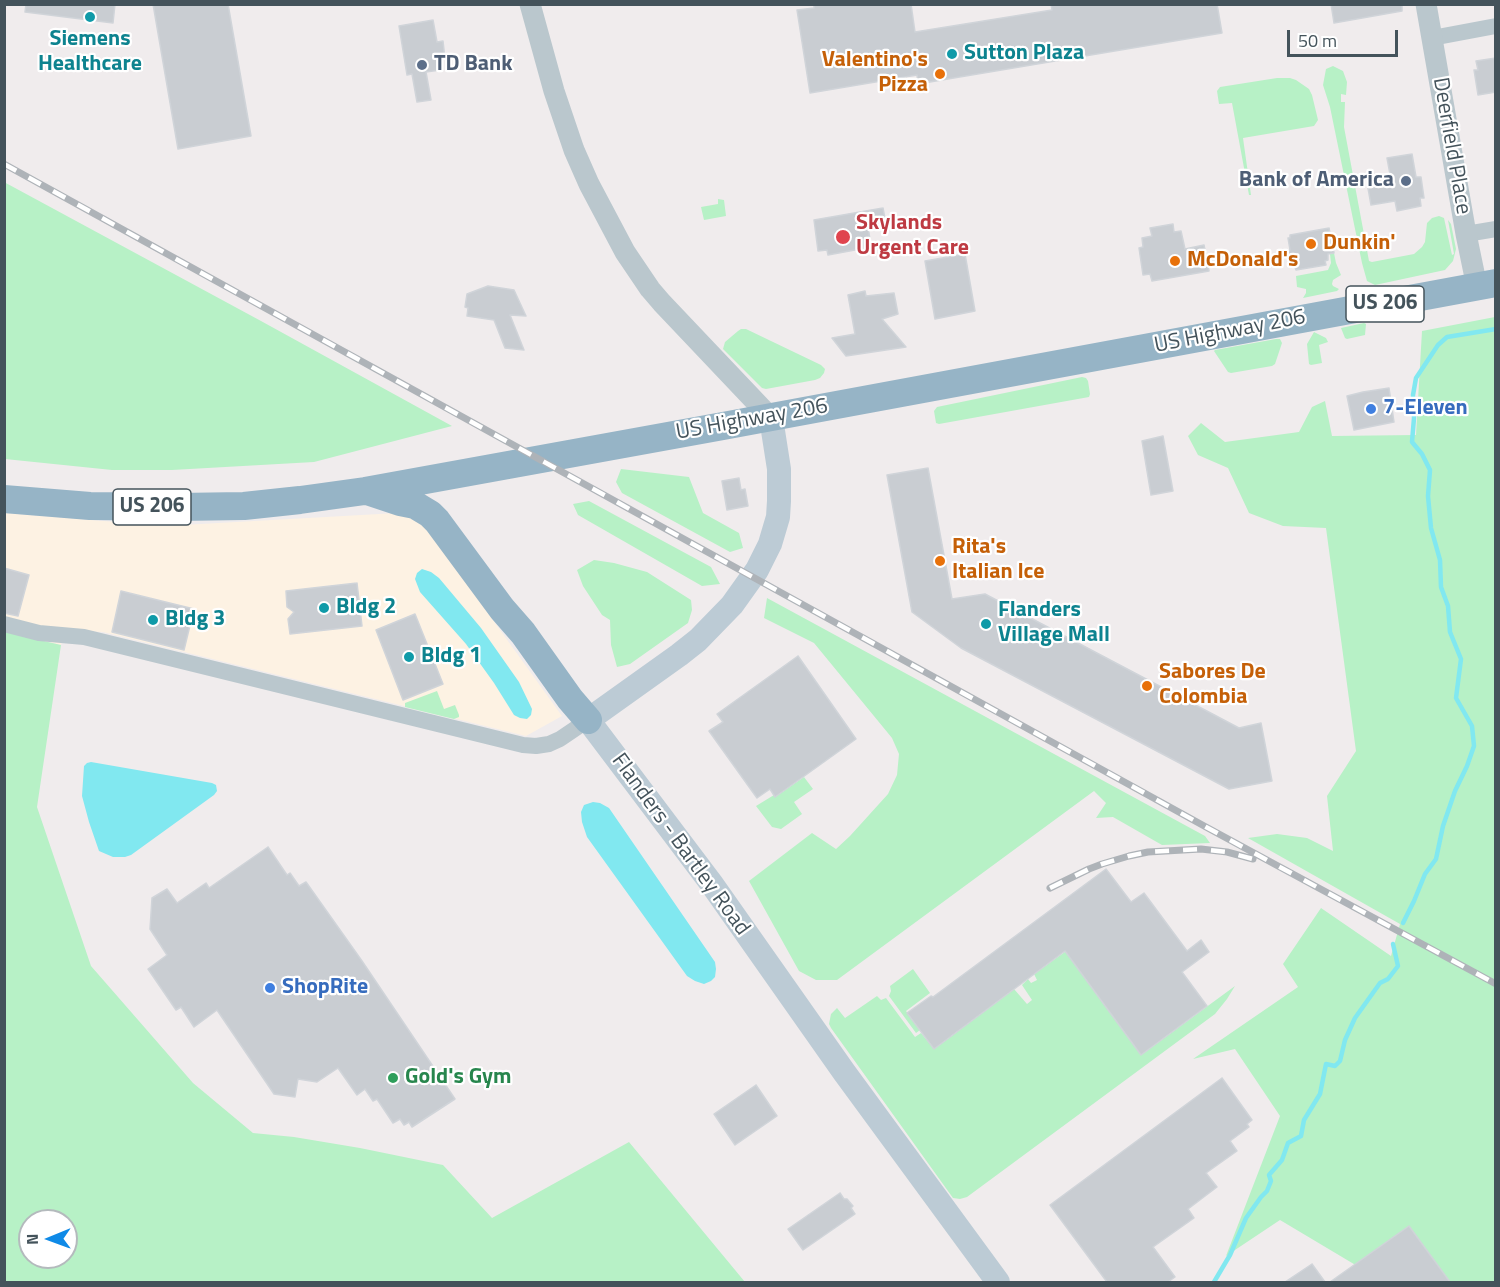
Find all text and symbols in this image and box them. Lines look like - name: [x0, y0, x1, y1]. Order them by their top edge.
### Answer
- marker: Siemens Healthcare: [83, 10, 97, 24]
- scale bar: [1290, 18, 1401, 56]
- place label: Siemens Healthcare: [38, 27, 142, 78]
- text: 50 m: [1298, 27, 1337, 54]
- place label: Sutton Plaza: [964, 41, 1084, 67]
- marker: Sutton Plaza: [945, 47, 959, 61]
- place label: Valentino's Pizza: [822, 48, 928, 100]
- place label: TD Bank: [434, 52, 513, 78]
- marker: TD Bank: [415, 58, 429, 72]
- marker: Valentino's Pizza: [933, 67, 947, 81]
- street label: Deerfield Place: [1426, 76, 1476, 216]
- place label: Bank of America: [1239, 168, 1394, 194]
- marker: Bank of America: [1399, 174, 1413, 188]
- place label: Skylands Urgent Care: [856, 211, 969, 262]
- marker: Skylands Urgent Care: [834, 228, 852, 246]
- place label: Dunkin': [1323, 231, 1396, 257]
- marker: Dunkin': [1304, 237, 1318, 251]
- place label: McDonald's: [1187, 248, 1298, 274]
- marker: McDonald's: [1168, 254, 1182, 268]
- road number: US 206: [1346, 286, 1424, 322]
- street label: US Highway 206: [1152, 304, 1308, 360]
- street label: US Highway 206: [674, 394, 830, 446]
- place label: 7-Eleven: [1383, 396, 1468, 422]
- marker: 7-Eleven: [1364, 402, 1378, 416]
- road number: US 206: [113, 489, 191, 525]
- place label: Rita's Italian Ice: [952, 535, 1045, 586]
- marker: Rita's Italian Ice: [933, 554, 947, 568]
- place label: Bldg 2: [336, 595, 396, 621]
- place label: Flanders Village Mall: [998, 598, 1110, 650]
- marker: Bldg 2: [317, 601, 331, 615]
- place label: Bldg 3: [165, 607, 225, 633]
- marker: Bldg 3: [146, 613, 160, 627]
- marker: Flanders Village Mall: [979, 617, 993, 631]
- place label: Bldg 1: [421, 644, 481, 670]
- marker: Bldg 1: [402, 650, 416, 664]
- place label: Sabores De Colombia: [1159, 660, 1266, 712]
- marker: Sabores De Colombia: [1140, 679, 1154, 693]
- street label: Flanders - Bartley Road: [605, 749, 755, 941]
- place label: ShopRite: [282, 975, 368, 1001]
- marker: ShopRite: [263, 981, 277, 995]
- place label: Gold's Gym: [405, 1065, 511, 1091]
- marker: Gold's Gym: [386, 1071, 400, 1085]
- north arrow: [18, 1209, 78, 1269]
- text: N: [20, 1234, 44, 1245]

